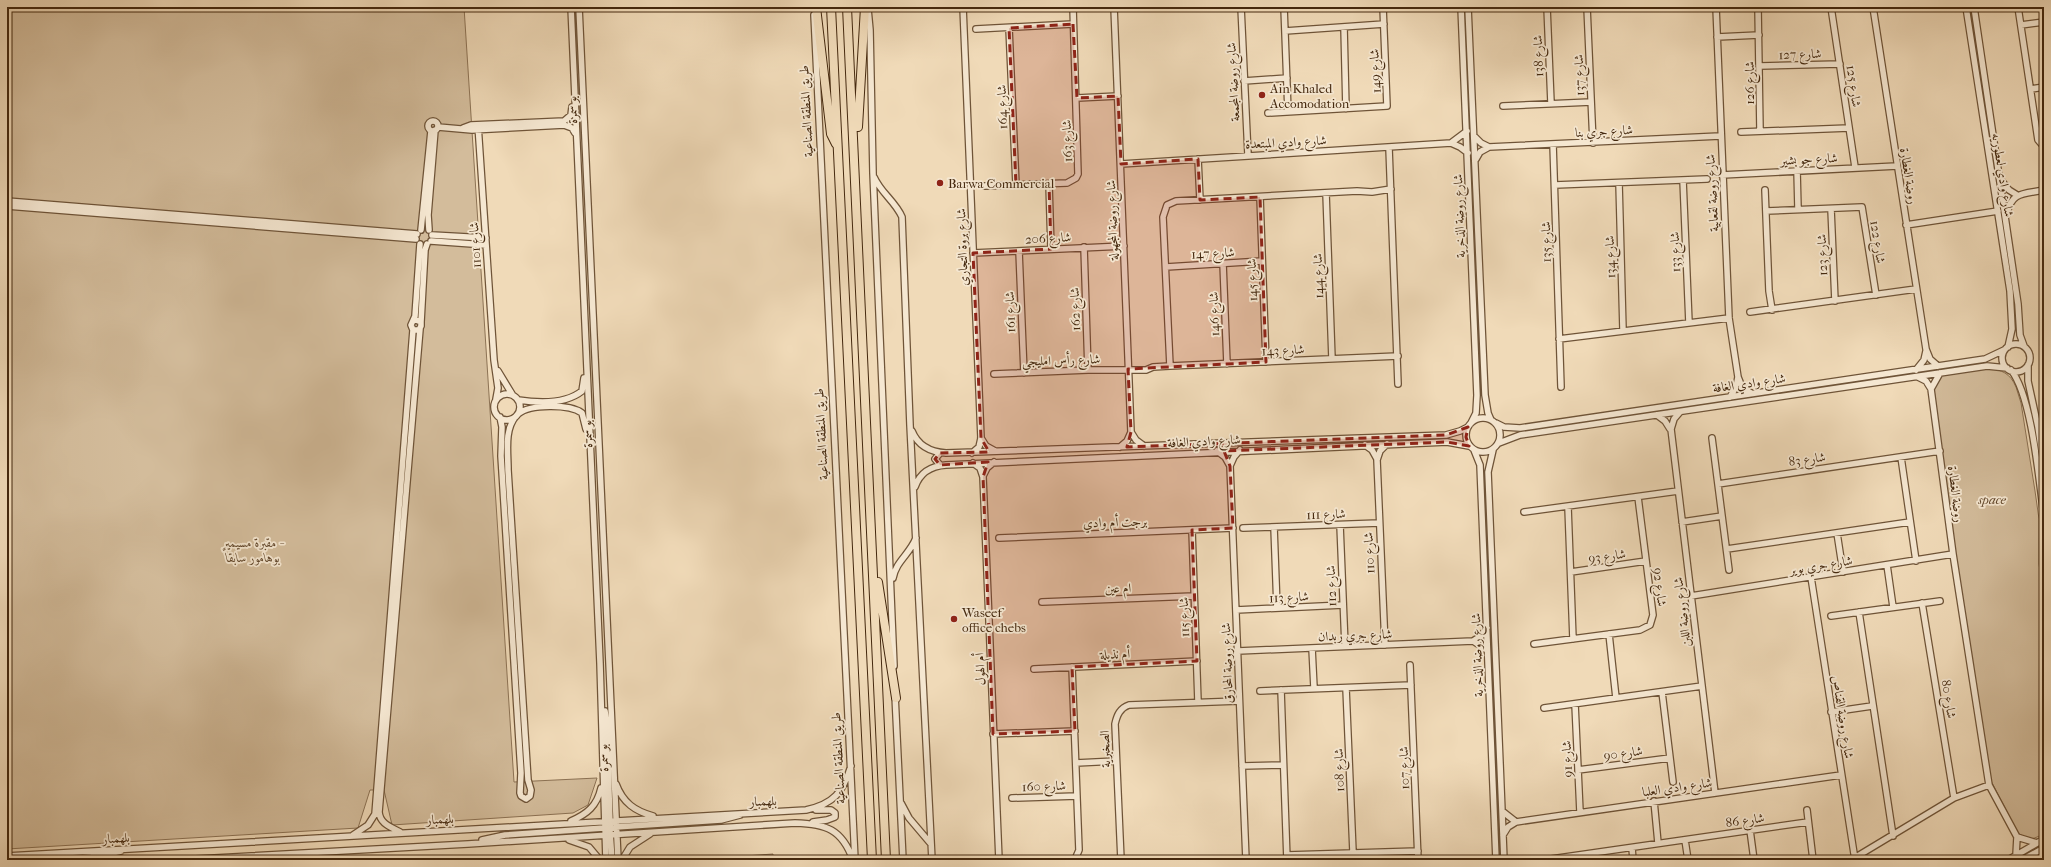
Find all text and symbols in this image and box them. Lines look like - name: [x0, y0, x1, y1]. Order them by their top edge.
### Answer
- street label: شارع 138: [1530, 35, 1550, 77]
- street label: شارع روضة المجمعة: [1223, 42, 1247, 122]
- street label: شارع 127: [1778, 46, 1822, 66]
- street label: شارع 149: [1366, 48, 1388, 94]
- street label: شارع 137: [1571, 54, 1591, 96]
- street label: شارع 126: [1742, 61, 1761, 105]
- street label: شارع 125: [1840, 64, 1864, 109]
- street label: طريق المنطقة الصناعية: [796, 65, 817, 157]
- place label: Ain Khaled Accomodation: [1269, 81, 1350, 111]
- street label: شارع 164: [994, 84, 1014, 130]
- marker: Ain Khaled Accomodation: [1257, 90, 1267, 100]
- street label: بو سمرة: [564, 96, 581, 124]
- street label: شارع 163: [1059, 119, 1079, 162]
- street label: شارع جري بنا: [1575, 122, 1633, 144]
- street label: شارع وادي المبتعدة: [1245, 132, 1327, 156]
- street label: شارع وادي لعطوريه: [1985, 132, 2017, 219]
- street label: روضة الغطارة: [1896, 147, 1921, 206]
- street label: شارع جو بشير: [1778, 150, 1838, 172]
- street label: شارع روضة لقعابية: [1702, 154, 1726, 232]
- street label: شارع روضة الذخرية: [1450, 174, 1472, 258]
- place label: Barwa Commercial: [948, 176, 1055, 191]
- marker: Barwa Commercial: [935, 178, 945, 188]
- street label: شارع روضة المجهولة: [1103, 180, 1125, 261]
- street label: شارع بروة التجاري: [953, 208, 975, 286]
- street label: شارع 122: [1863, 219, 1889, 265]
- street label: شارع 1101: [466, 221, 488, 269]
- street label: شارع 135: [1538, 221, 1558, 263]
- street label: شارع 206: [1025, 229, 1072, 251]
- street label: شارع 133: [1667, 231, 1687, 273]
- street label: شارع 123: [1814, 234, 1834, 276]
- street label: شارع 134: [1602, 235, 1622, 279]
- street label: شارع 147: [1191, 244, 1235, 266]
- street label: شارع 144: [1310, 253, 1330, 299]
- street label: شارع 145: [1244, 258, 1264, 302]
- street label: شارع 162: [1067, 287, 1087, 331]
- street label: شارع 161: [1002, 291, 1022, 333]
- street label: شارع 146: [1206, 291, 1226, 337]
- street label: شارع 143: [1261, 341, 1305, 363]
- street label: شارع رأس امليجي: [1022, 350, 1101, 374]
- street label: شارع وادي الغافة: [1712, 370, 1787, 400]
- street label: طريق المنطقة الصناعية: [811, 388, 832, 480]
- street label: بو سمرة: [579, 420, 596, 448]
- street label: شارع وادي الغافة: [1167, 432, 1241, 454]
- street label: شارع 83: [1788, 449, 1827, 473]
- street label: روضة الغطارة: [1944, 465, 1967, 523]
- park label: space: [1977, 492, 2007, 507]
- street label: شارع 111: [1306, 506, 1346, 526]
- street label: برجت أم وادي: [1082, 512, 1148, 535]
- street label: شارع 110: [1360, 532, 1382, 574]
- park label: مقبرة مسيمير - بوهامور سابقاً: [222, 535, 284, 566]
- street label: شارع 93: [1587, 546, 1627, 570]
- street label: شارع جري بوير: [1786, 553, 1854, 582]
- street label: شارع 112: [1323, 565, 1343, 607]
- street label: شارع 92: [1646, 567, 1670, 608]
- street label: شارع روضة اللبن: [1670, 576, 1698, 648]
- street label: ام عين: [1105, 580, 1132, 600]
- street label: شارع 113: [1269, 588, 1310, 610]
- street label: شارع 115: [1176, 597, 1196, 637]
- place label: Waseef office chebs: [961, 605, 1026, 635]
- street label: شارع روضة الذخرية: [1468, 613, 1490, 697]
- marker: Waseef office chebs: [949, 614, 959, 624]
- street label: شارع روضة المحارق: [1218, 622, 1240, 704]
- street label: شارع جري ربدان: [1318, 626, 1393, 648]
- street label: أم نذيلة: [1099, 645, 1131, 666]
- street label: أم الهول: [971, 652, 992, 686]
- street label: شارع روضة القناص: [1825, 674, 1857, 761]
- street label: شارع 80: [1935, 679, 1959, 720]
- street label: طريق المنطقة الصناعية: [828, 712, 849, 804]
- street label: الصخبرية: [1097, 730, 1114, 768]
- street label: شارع 91: [1559, 740, 1579, 778]
- street label: شارع 90: [1602, 743, 1644, 767]
- street label: بو سمرة: [595, 744, 612, 772]
- street label: شارع 107: [1396, 746, 1416, 790]
- street label: شارع 108: [1331, 748, 1351, 792]
- street label: شارع وادي العلبا: [1641, 775, 1714, 803]
- street label: شارع 160: [1022, 778, 1066, 798]
- street label: بلهمبار: [747, 793, 777, 810]
- street label: شارع 86: [1725, 810, 1766, 834]
- street label: بلهمبار: [424, 811, 454, 828]
- street label: بلهمبار: [100, 830, 130, 848]

